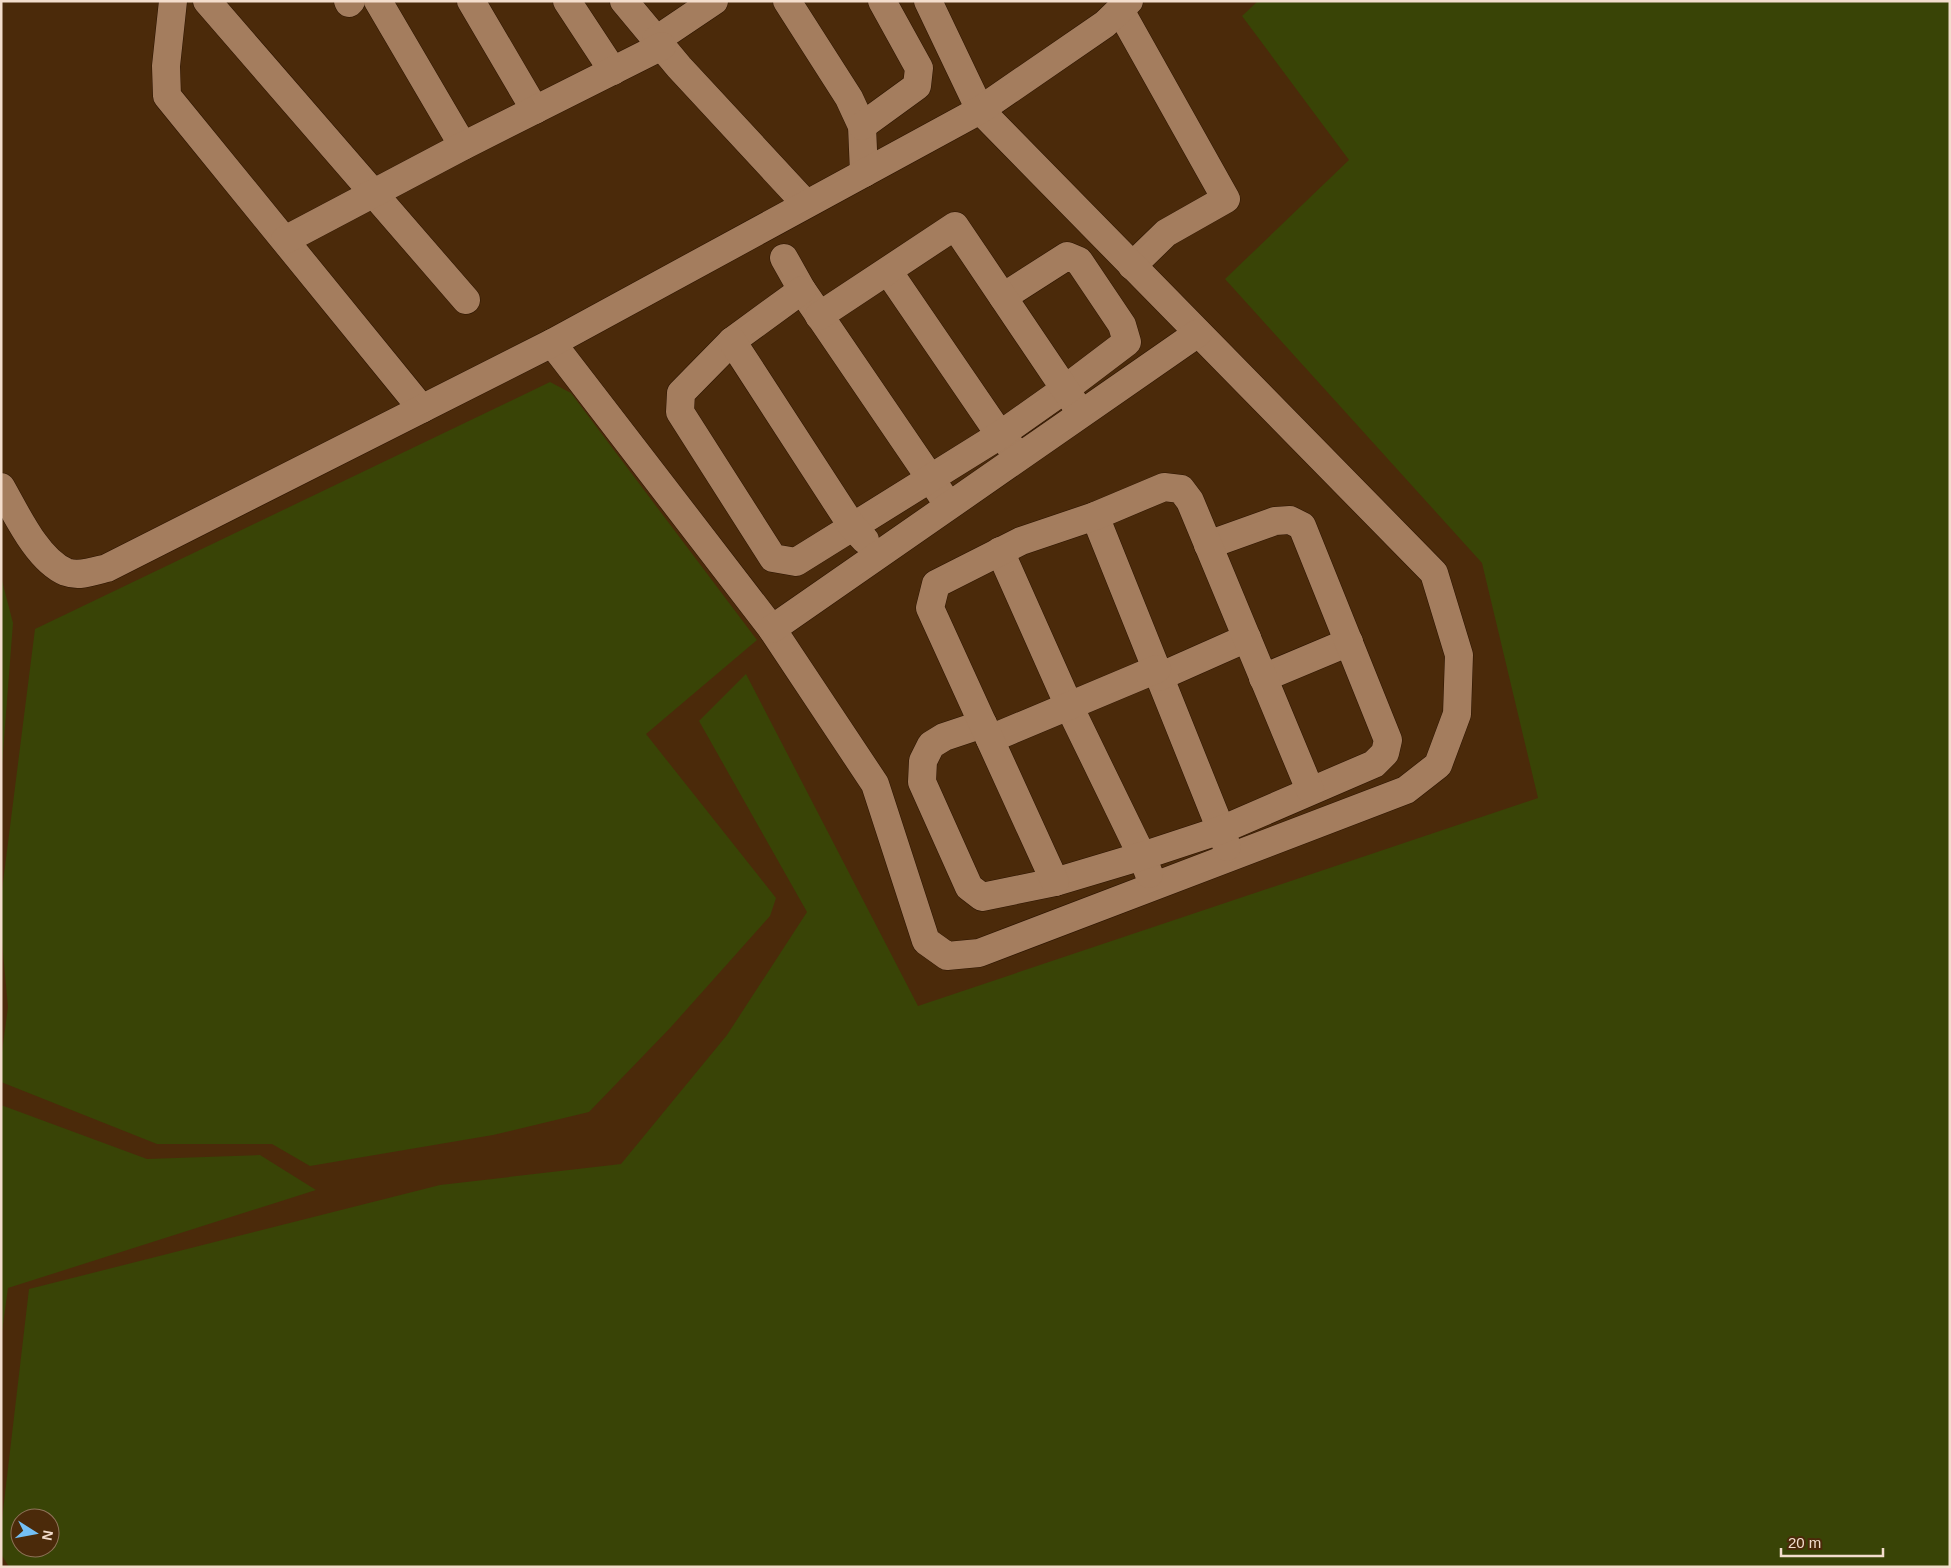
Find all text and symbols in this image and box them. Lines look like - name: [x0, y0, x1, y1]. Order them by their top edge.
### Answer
- north arrow: [10, 1508, 60, 1558]
- scale bar: [1781, 1526, 1884, 1558]
- text: N: [39, 1529, 57, 1542]
- text: 20 m: [1788, 1534, 1821, 1551]

